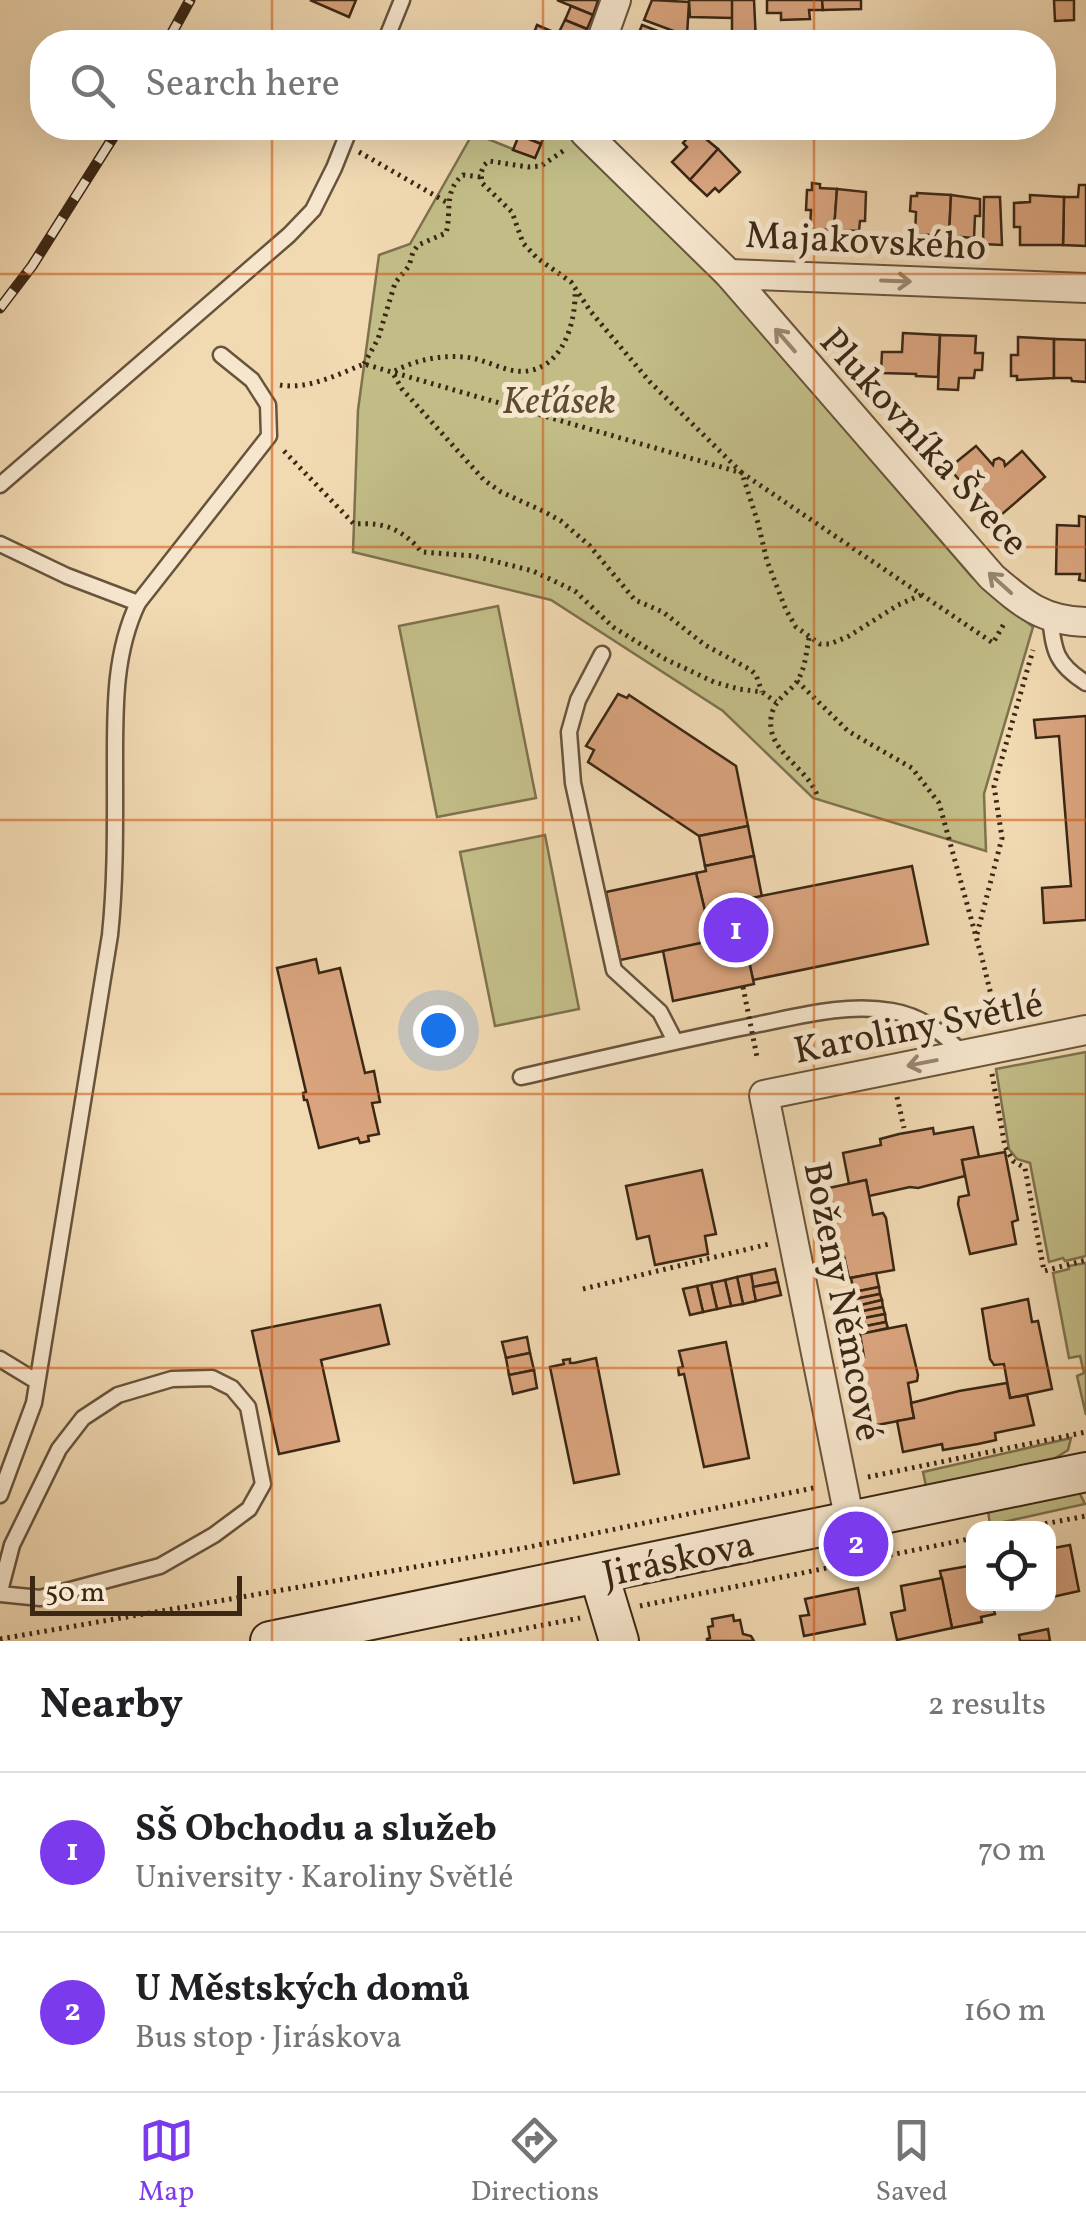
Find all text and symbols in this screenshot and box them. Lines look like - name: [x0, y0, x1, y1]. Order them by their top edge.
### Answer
- search box: [30, 30, 1056, 140]
- icon: search: [65, 58, 120, 113]
- text: Search here: [145, 59, 340, 112]
- street label: Majakovského: [744, 211, 988, 276]
- one-way arrow: [880, 271, 912, 290]
- street label: Plukovníka Švece: [806, 318, 1039, 569]
- one-way arrow: [775, 327, 797, 353]
- park label: Keťásek: [502, 377, 616, 430]
- one-way arrow: [988, 572, 1013, 595]
- pin: 1: [704, 892, 768, 968]
- street label: Karoliny Světlé: [790, 979, 1048, 1080]
- your location: [413, 1005, 464, 1056]
- one-way arrow: [907, 1055, 939, 1074]
- street label: Boženy Němcové: [788, 1157, 894, 1446]
- pin: 2: [824, 1506, 888, 1582]
- street label: Jiráskova: [598, 1519, 760, 1603]
- map controls: [966, 1521, 1056, 1611]
- button: locate: [966, 1521, 1056, 1611]
- scale bar: [30, 1571, 242, 1616]
- text: 50 m: [45, 1574, 105, 1613]
- text: Nearby: [40, 1677, 183, 1736]
- text: 2 results: [928, 1684, 1046, 1728]
- text: SŠ Obchodu a služeb: [135, 1804, 497, 1857]
- text: 1: [66, 1830, 79, 1874]
- text: 70 m: [978, 1830, 1046, 1874]
- text: University · Karoliny Světlé: [135, 1857, 513, 1901]
- text: U Městských domů: [135, 1964, 470, 2017]
- text: 2: [64, 1990, 81, 2034]
- text: 160 m: [963, 1990, 1046, 2034]
- text: Bus stop · Jiráskova: [135, 2017, 402, 2061]
- tab: Map: [138, 2113, 194, 2212]
- tab: Directions: [471, 2113, 599, 2212]
- tab: Saved: [876, 2113, 948, 2212]

